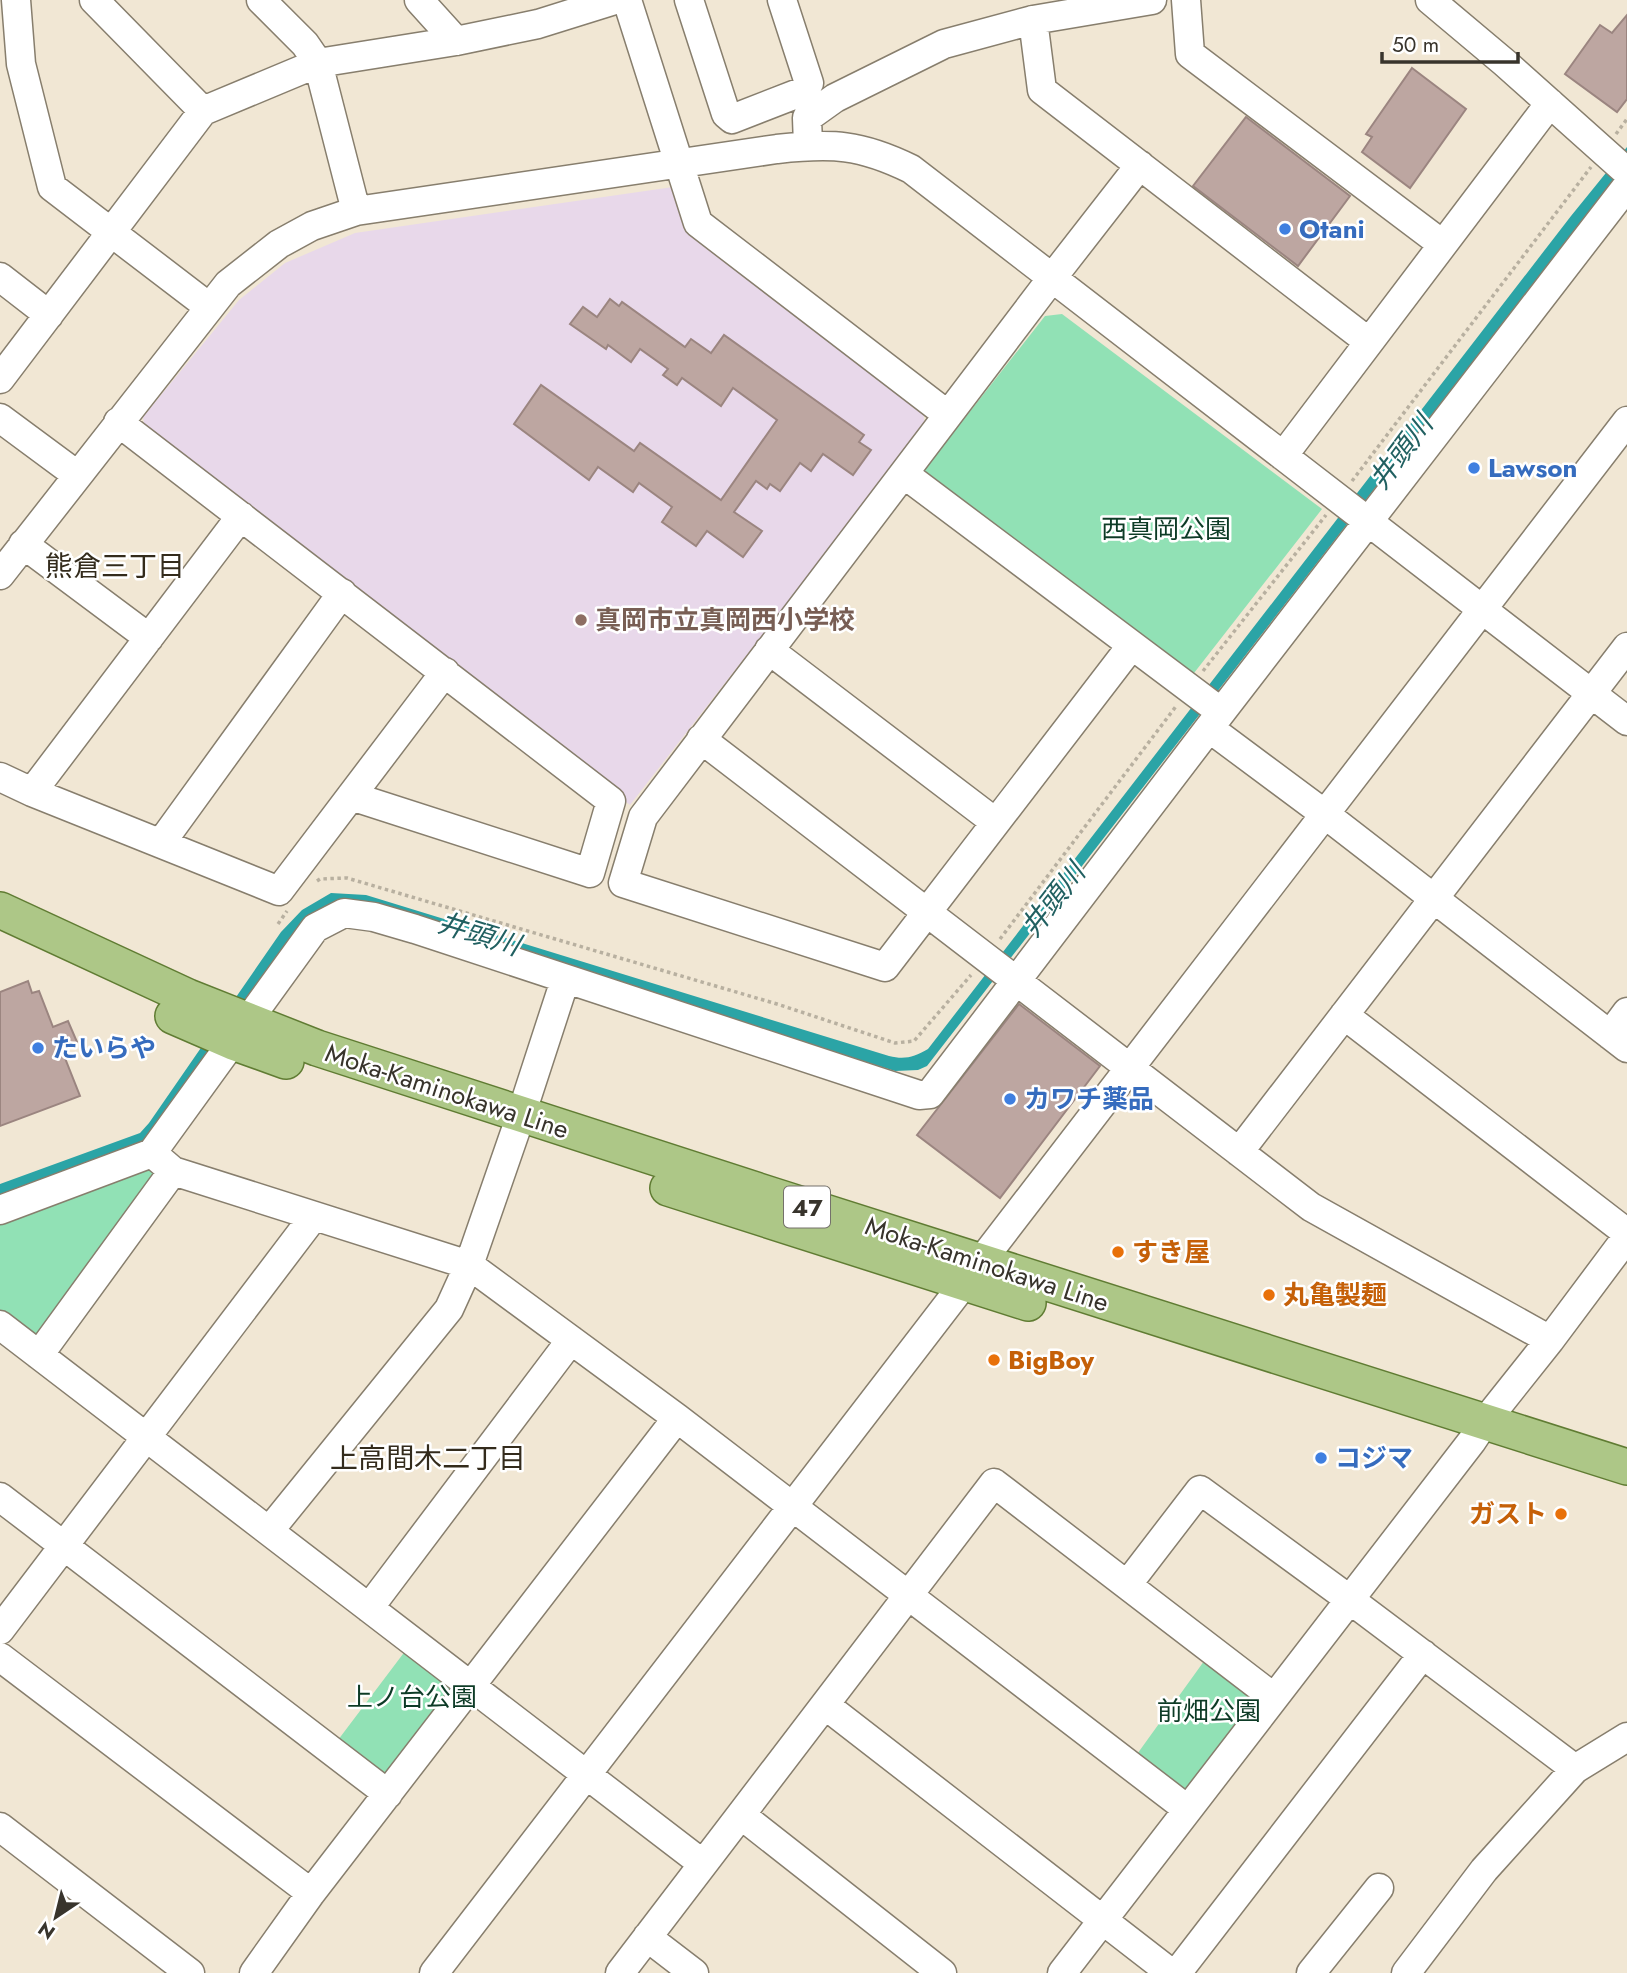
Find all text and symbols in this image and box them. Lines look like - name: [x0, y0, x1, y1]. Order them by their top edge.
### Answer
- scale bar: [1382, 21, 1518, 65]
- text: 50 m: [1392, 30, 1439, 60]
- place label: Otani: [1299, 210, 1365, 248]
- marker: Otani: [1277, 221, 1293, 237]
- water label: 井頭川: [1359, 404, 1444, 498]
- place label: Lawson: [1488, 449, 1578, 487]
- marker: Lawson: [1466, 460, 1482, 476]
- park label: 西真岡公園: [1101, 510, 1231, 548]
- district label: 熊倉三丁目: [45, 546, 185, 587]
- place label: 真岡市立真岡西小学校: [595, 601, 855, 639]
- marker: 真岡市立真岡西小学校: [573, 612, 589, 628]
- water label: 井頭川: [1011, 852, 1097, 946]
- water label: 井頭川: [433, 902, 528, 967]
- place label: たいらや: [52, 1029, 156, 1067]
- street label: Moka-Kaminokawa Line: [320, 1034, 574, 1148]
- marker: たいらや: [30, 1040, 46, 1056]
- place label: カワチ薬品: [1024, 1080, 1154, 1118]
- marker: カワチ薬品: [1002, 1091, 1018, 1107]
- road number: 47: [784, 1186, 830, 1227]
- street label: Moka-Kaminokawa Line: [860, 1207, 1114, 1321]
- place label: すき屋: [1132, 1233, 1210, 1271]
- marker: すき屋: [1110, 1244, 1126, 1260]
- place label: 丸亀製麺: [1283, 1276, 1387, 1314]
- marker: 丸亀製麺: [1261, 1287, 1277, 1303]
- place label: BigBoy: [1008, 1341, 1095, 1379]
- marker: BigBoy: [986, 1352, 1002, 1368]
- district label: 上高間木二丁目: [330, 1438, 526, 1479]
- place label: コジマ: [1335, 1439, 1413, 1477]
- marker: コジマ: [1313, 1450, 1329, 1466]
- place label: ガスト: [1469, 1495, 1547, 1533]
- marker: ガスト: [1553, 1506, 1569, 1522]
- park label: 上ノ台公園: [347, 1678, 477, 1716]
- park label: 前畑公園: [1157, 1692, 1261, 1730]
- north arrow: [21, 1882, 91, 1952]
- text: N: [33, 1915, 60, 1946]

